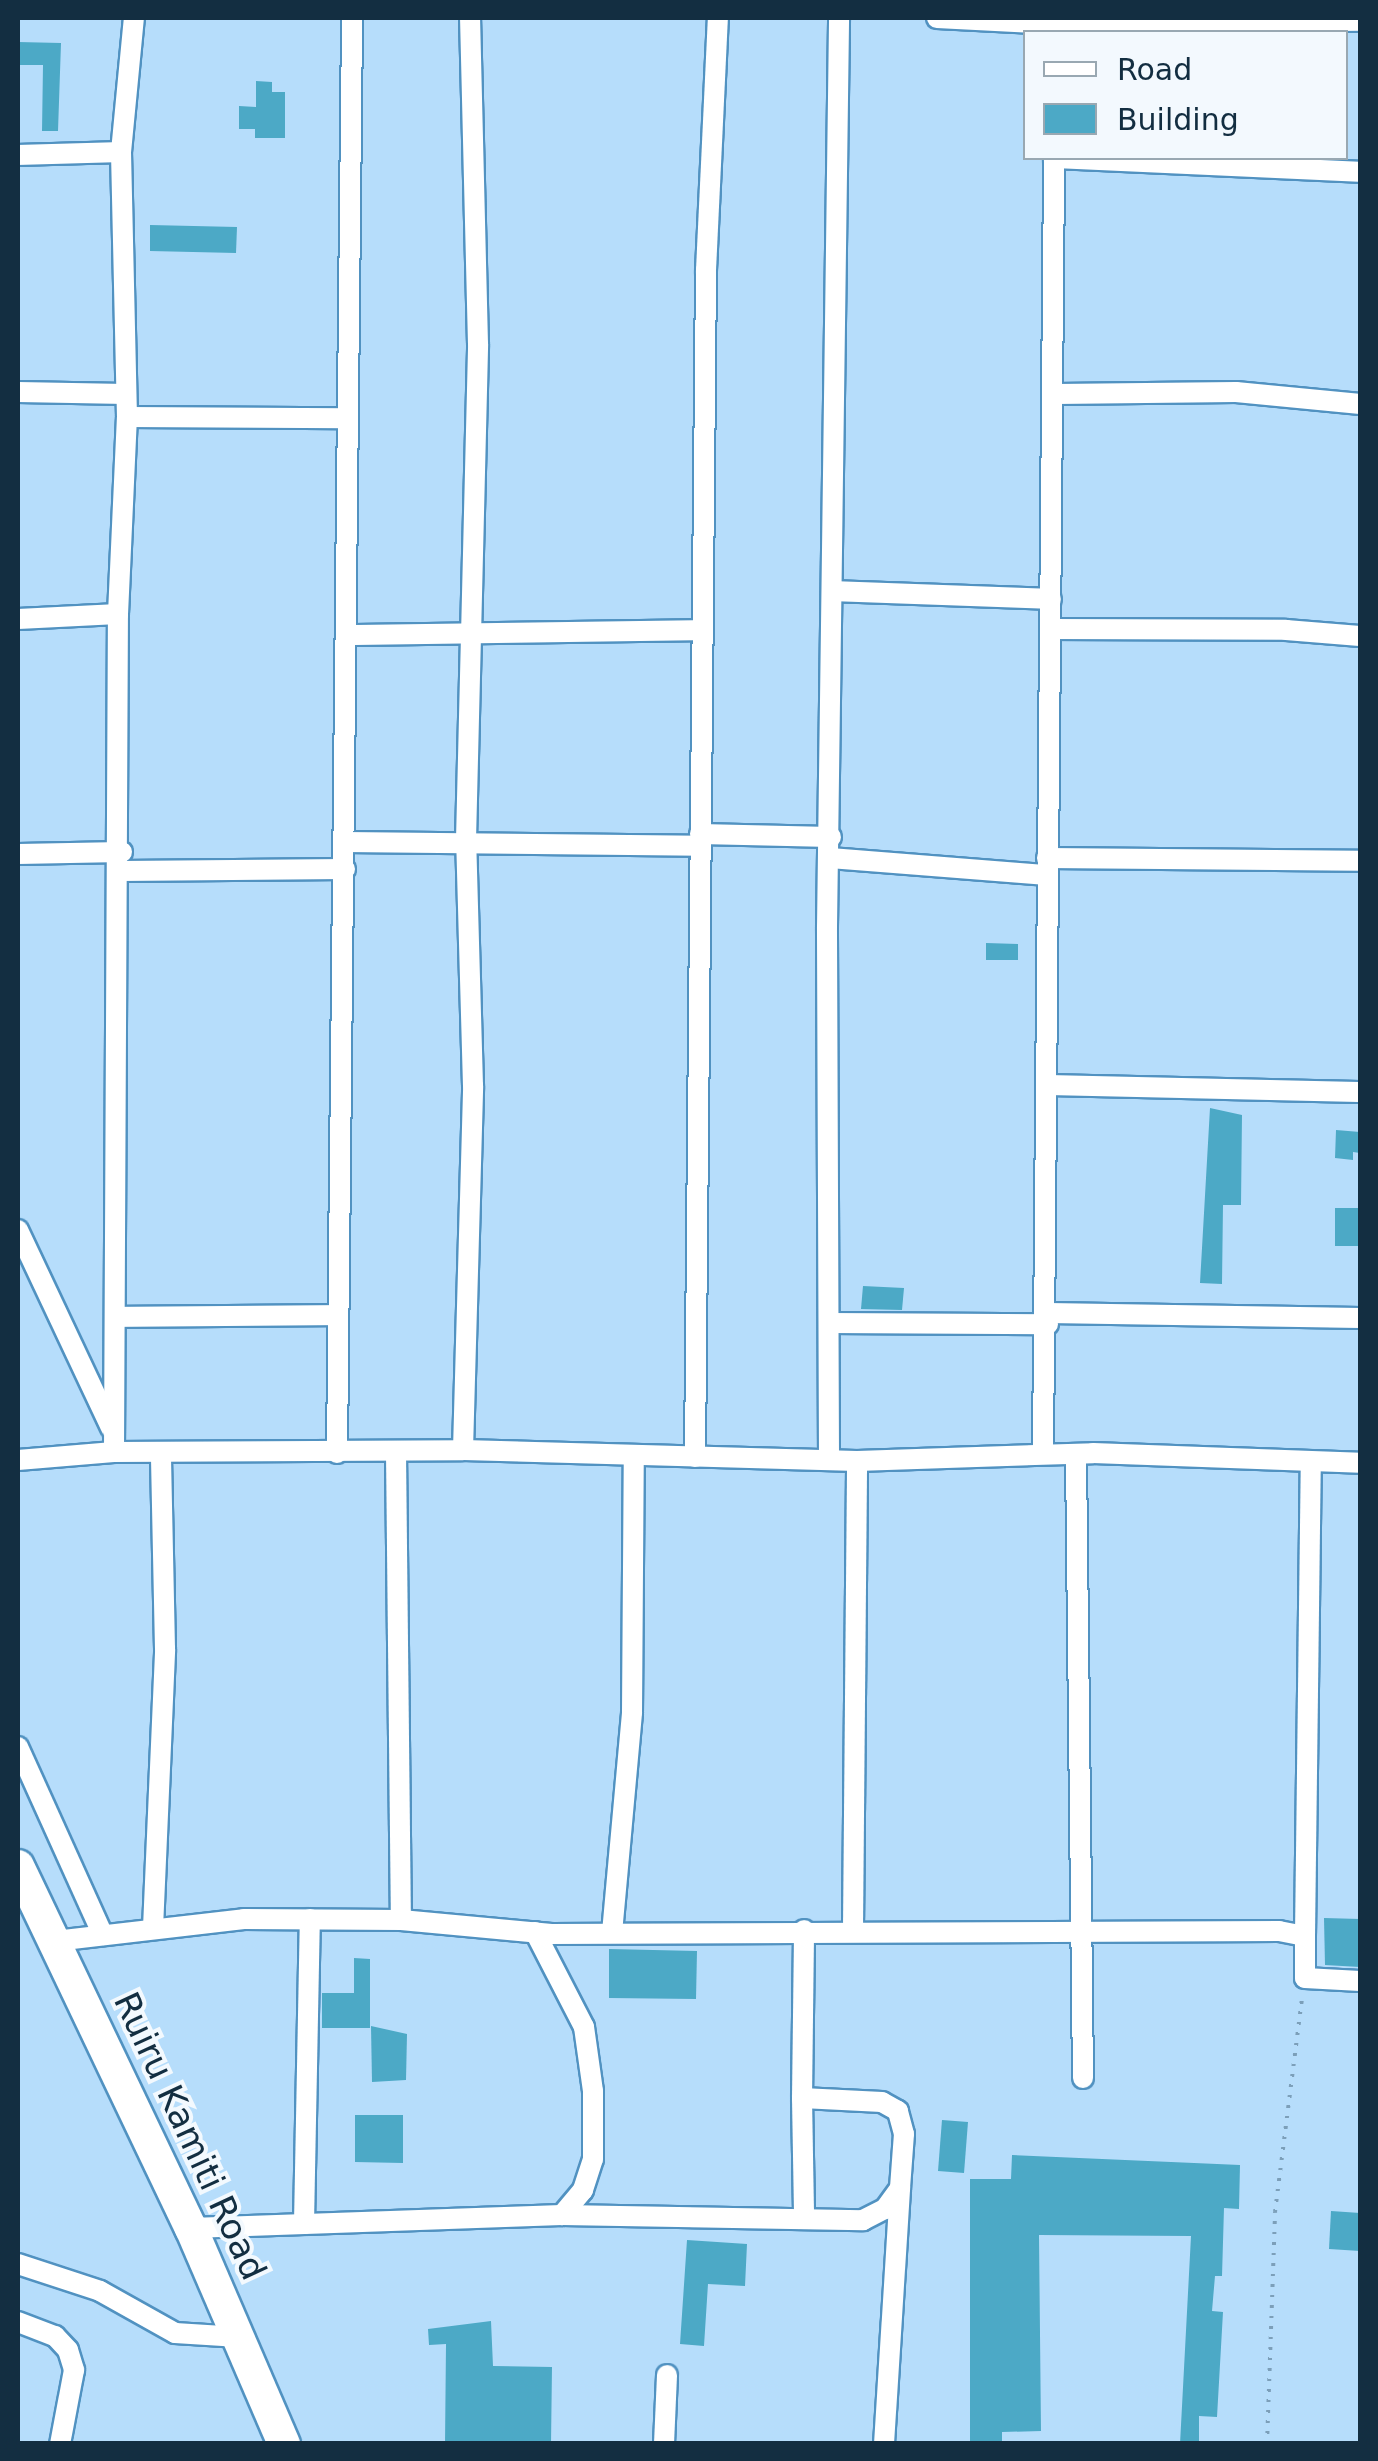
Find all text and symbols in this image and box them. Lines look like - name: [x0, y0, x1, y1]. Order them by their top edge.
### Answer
- legend: [1023, 30, 1348, 160]
- text: Road: [1117, 52, 1192, 87]
- text: Building: [1117, 102, 1239, 137]
- street label: Ruiru Kamiti Road: [105, 1986, 275, 2286]

